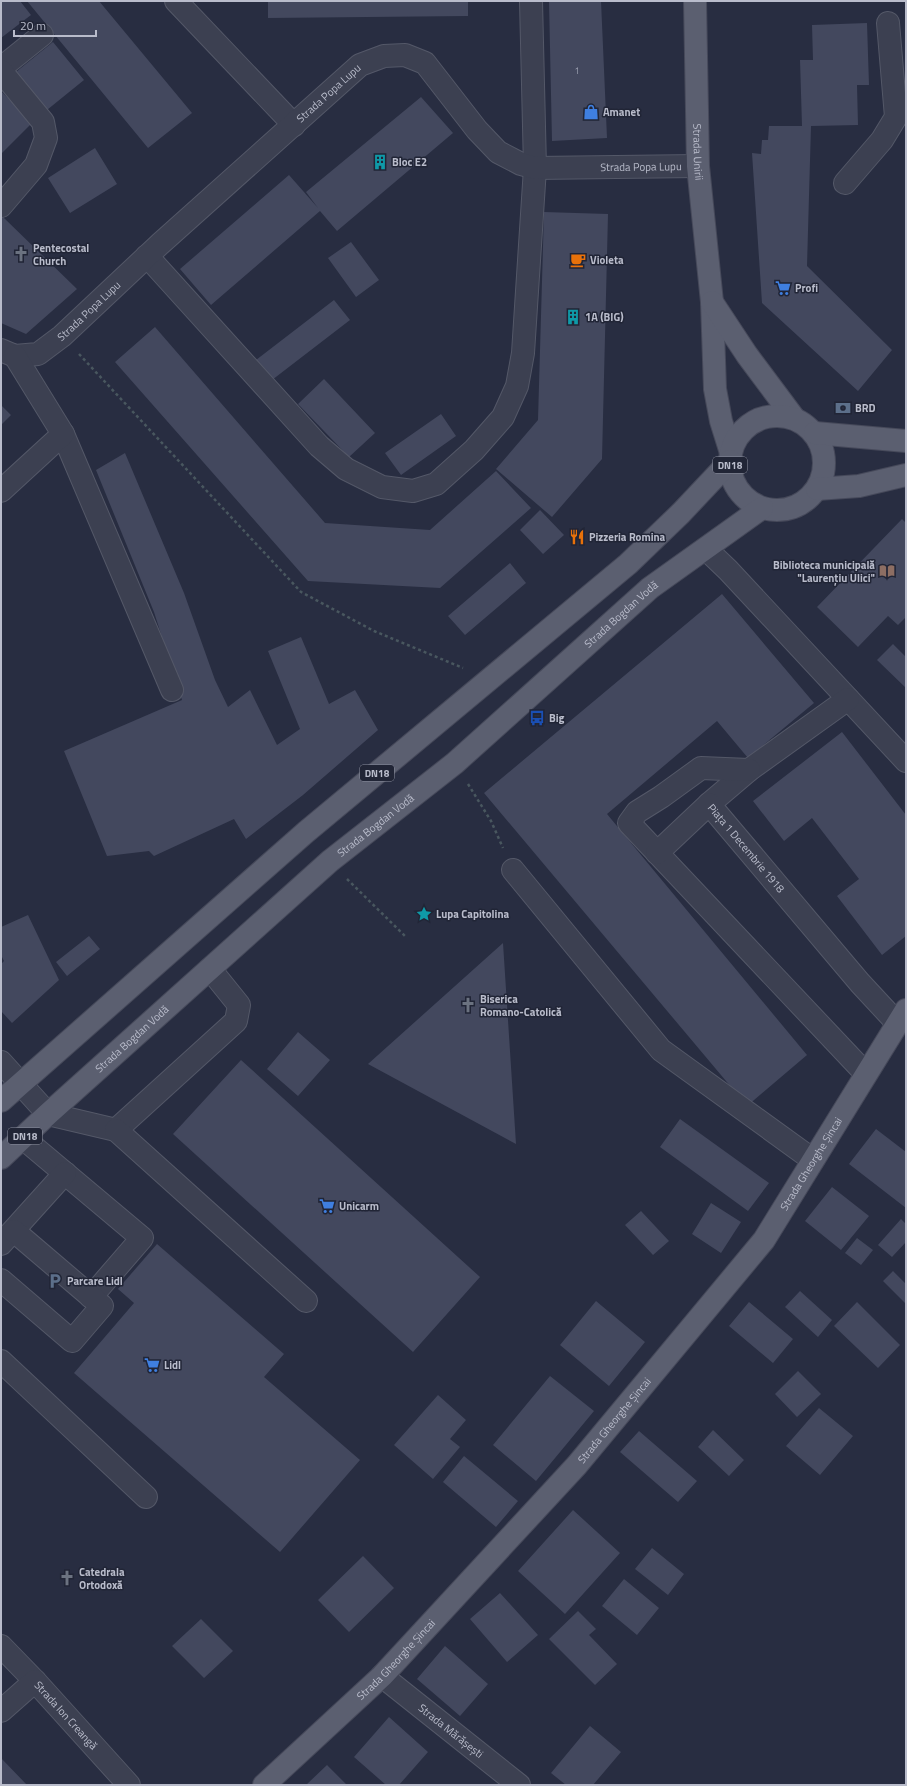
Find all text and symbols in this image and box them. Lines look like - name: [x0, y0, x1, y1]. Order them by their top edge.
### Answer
- scale bar: [14, 12, 96, 38]
- text: 20 m: [20, 16, 46, 35]
- street label: Strada Popa Lupu: [293, 60, 364, 126]
- house number: 1: [574, 64, 580, 77]
- shop icon: Amanet: [582, 103, 600, 121]
- place label: Amanet: [603, 104, 640, 120]
- street label: Strada Unirii: [689, 123, 707, 181]
- building icon: Bloc E2: [371, 153, 389, 171]
- place label: Bloc E2: [392, 154, 427, 170]
- street label: Strada Popa Lupu: [600, 158, 682, 175]
- place label: Pentecostal Church: [33, 240, 89, 269]
- church icon: Pentecostal Church: [12, 245, 30, 263]
- cafe icon: Violeta: [569, 251, 587, 269]
- place label: Violeta: [590, 252, 624, 268]
- street label: Strada Popa Lupu: [54, 277, 124, 345]
- supermarket icon: Profi: [774, 279, 792, 297]
- place label: Profi: [795, 280, 818, 296]
- building icon: 1A (BIG): [564, 308, 582, 326]
- place label: 1A (BIG): [585, 309, 624, 325]
- bank icon: BRD: [834, 399, 852, 417]
- place label: BRD: [855, 400, 876, 416]
- road number: DN18: [713, 457, 747, 473]
- restaurant icon: Pizzeria Romina: [568, 528, 586, 546]
- place label: Pizzeria Romina: [589, 529, 666, 545]
- place label: Biblioteca municipală "Laurențiu Ulici": [773, 557, 875, 586]
- library icon: Biblioteca municipală "Laurențiu Ulici": [878, 562, 896, 580]
- street label: Strada Bogdan Vodă: [581, 577, 661, 651]
- bus stop icon: Big: [528, 709, 546, 727]
- place label: Big: [549, 710, 565, 726]
- road number: DN18: [360, 765, 394, 781]
- street label: Strada Bogdan Vodă: [334, 790, 418, 861]
- street label: Piața 1 Decembrie 1918: [704, 800, 788, 896]
- place icon: Lupa Capitolina: [415, 905, 433, 923]
- place label: Lupa Capitolina: [436, 906, 509, 922]
- place label: Biserica Romano-Catolică: [480, 991, 562, 1020]
- church icon: Biserica Romano-Catolică: [459, 996, 477, 1014]
- street label: Strada Bogdan Vodă: [91, 1001, 173, 1076]
- street label: Strada Gheorghe Șincai: [776, 1114, 846, 1214]
- road number: DN18: [8, 1128, 42, 1144]
- supermarket icon: Unicarm: [318, 1197, 336, 1215]
- place label: Unicarm: [339, 1198, 379, 1214]
- parking icon: Parcare Lidl: [46, 1272, 64, 1290]
- place label: Parcare Lidl: [67, 1273, 123, 1289]
- supermarket icon: Lidl: [143, 1356, 161, 1374]
- place label: Lidl: [164, 1357, 181, 1373]
- street label: Strada Gheorghe Șincai: [574, 1374, 655, 1467]
- place label: Catedrala Ortodoxă: [79, 1564, 125, 1593]
- church icon: Catedrala Ortodoxă: [58, 1569, 76, 1587]
- street label: Strada Gheorghe Șincai: [353, 1615, 439, 1704]
- street label: Strada Ion Creangă: [31, 1677, 102, 1753]
- street label: Strada Mărășești: [415, 1700, 487, 1762]

